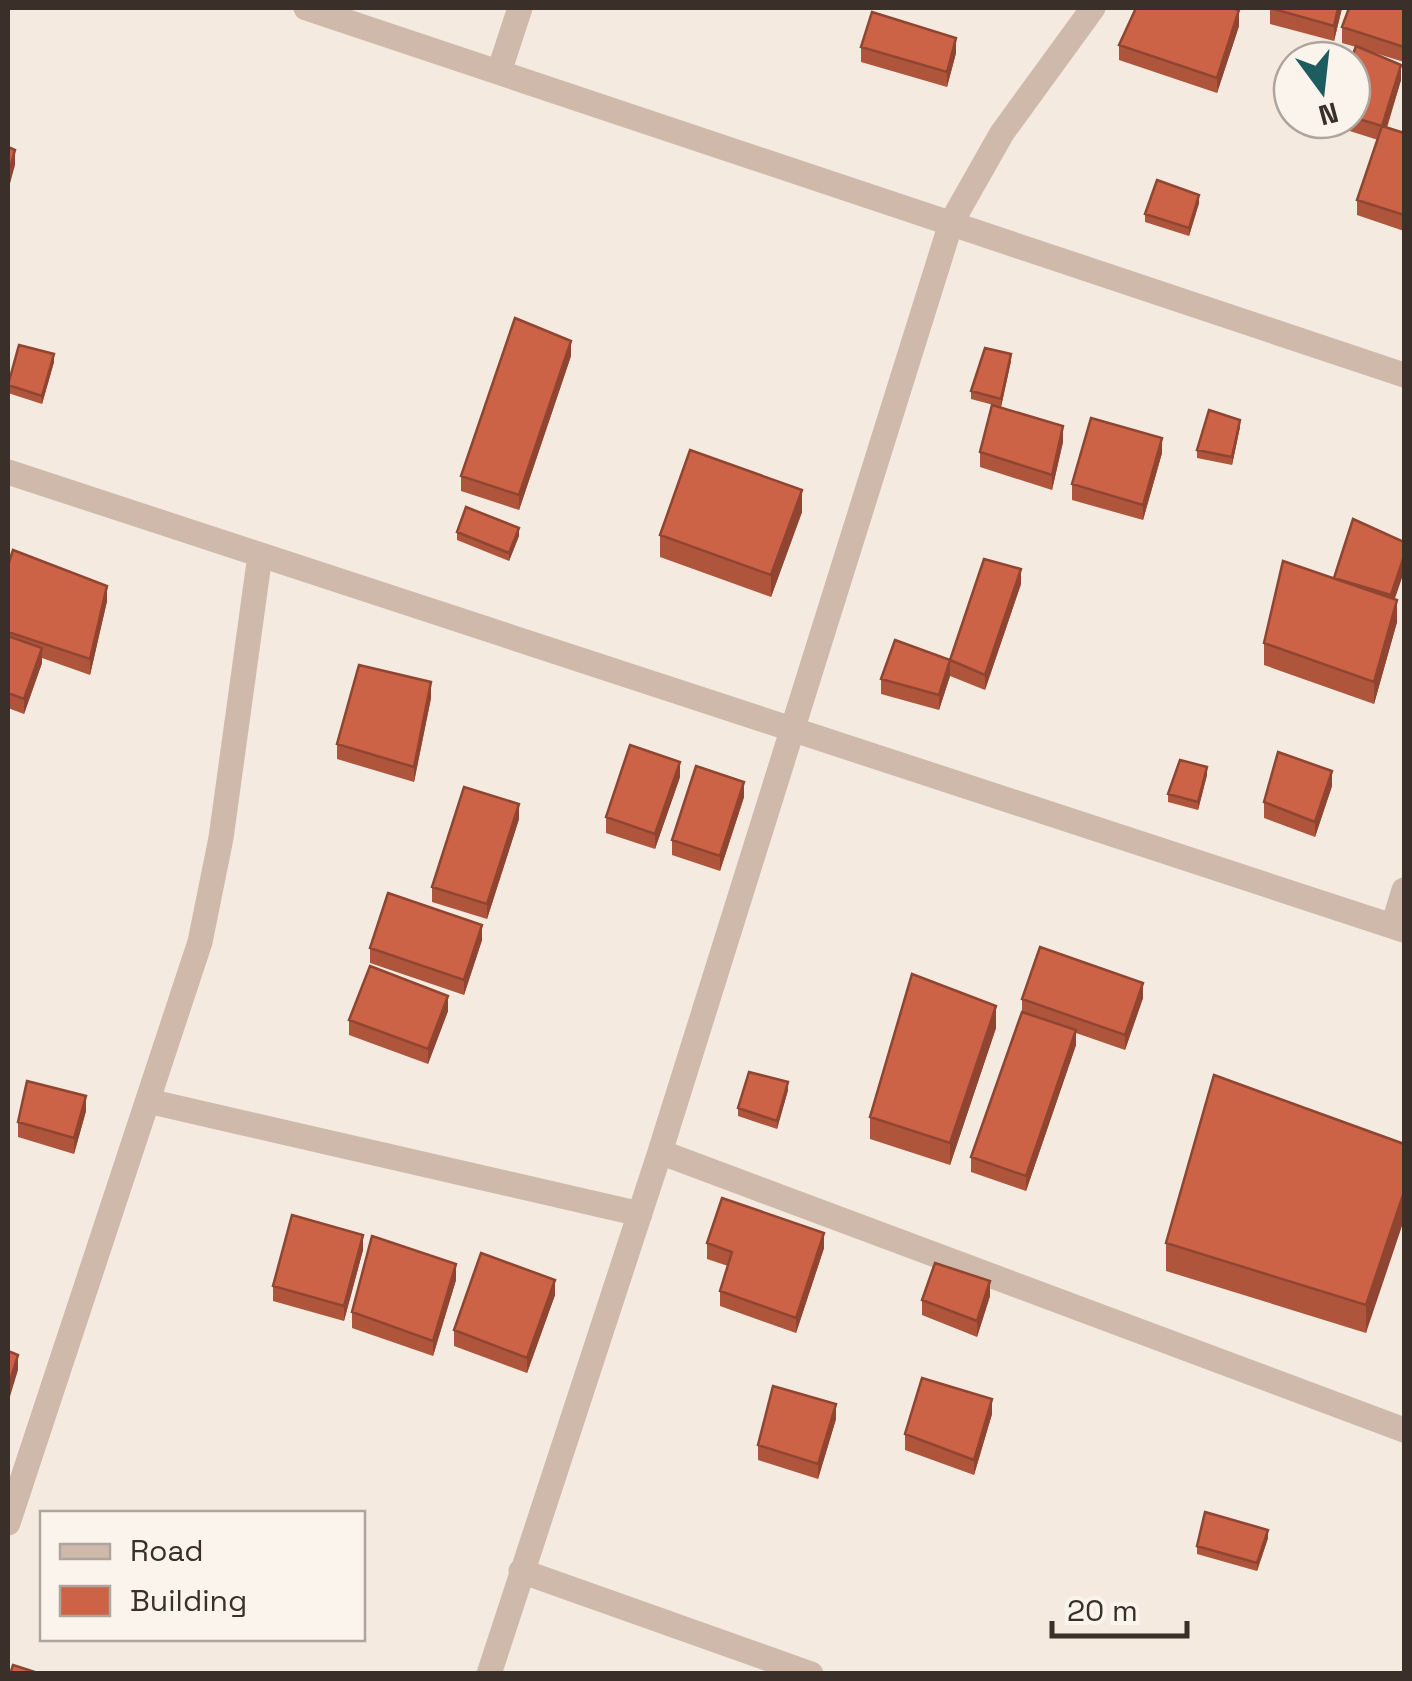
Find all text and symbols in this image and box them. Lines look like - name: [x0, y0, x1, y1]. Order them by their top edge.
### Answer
- north arrow: [1272, 40, 1372, 140]
- text: N: [1315, 94, 1342, 134]
- legend: [40, 1511, 365, 1641]
- text: Road: [130, 1531, 204, 1570]
- scale bar: [1052, 1576, 1187, 1638]
- text: Building: [130, 1581, 247, 1620]
- text: 20 m: [1067, 1591, 1138, 1630]

